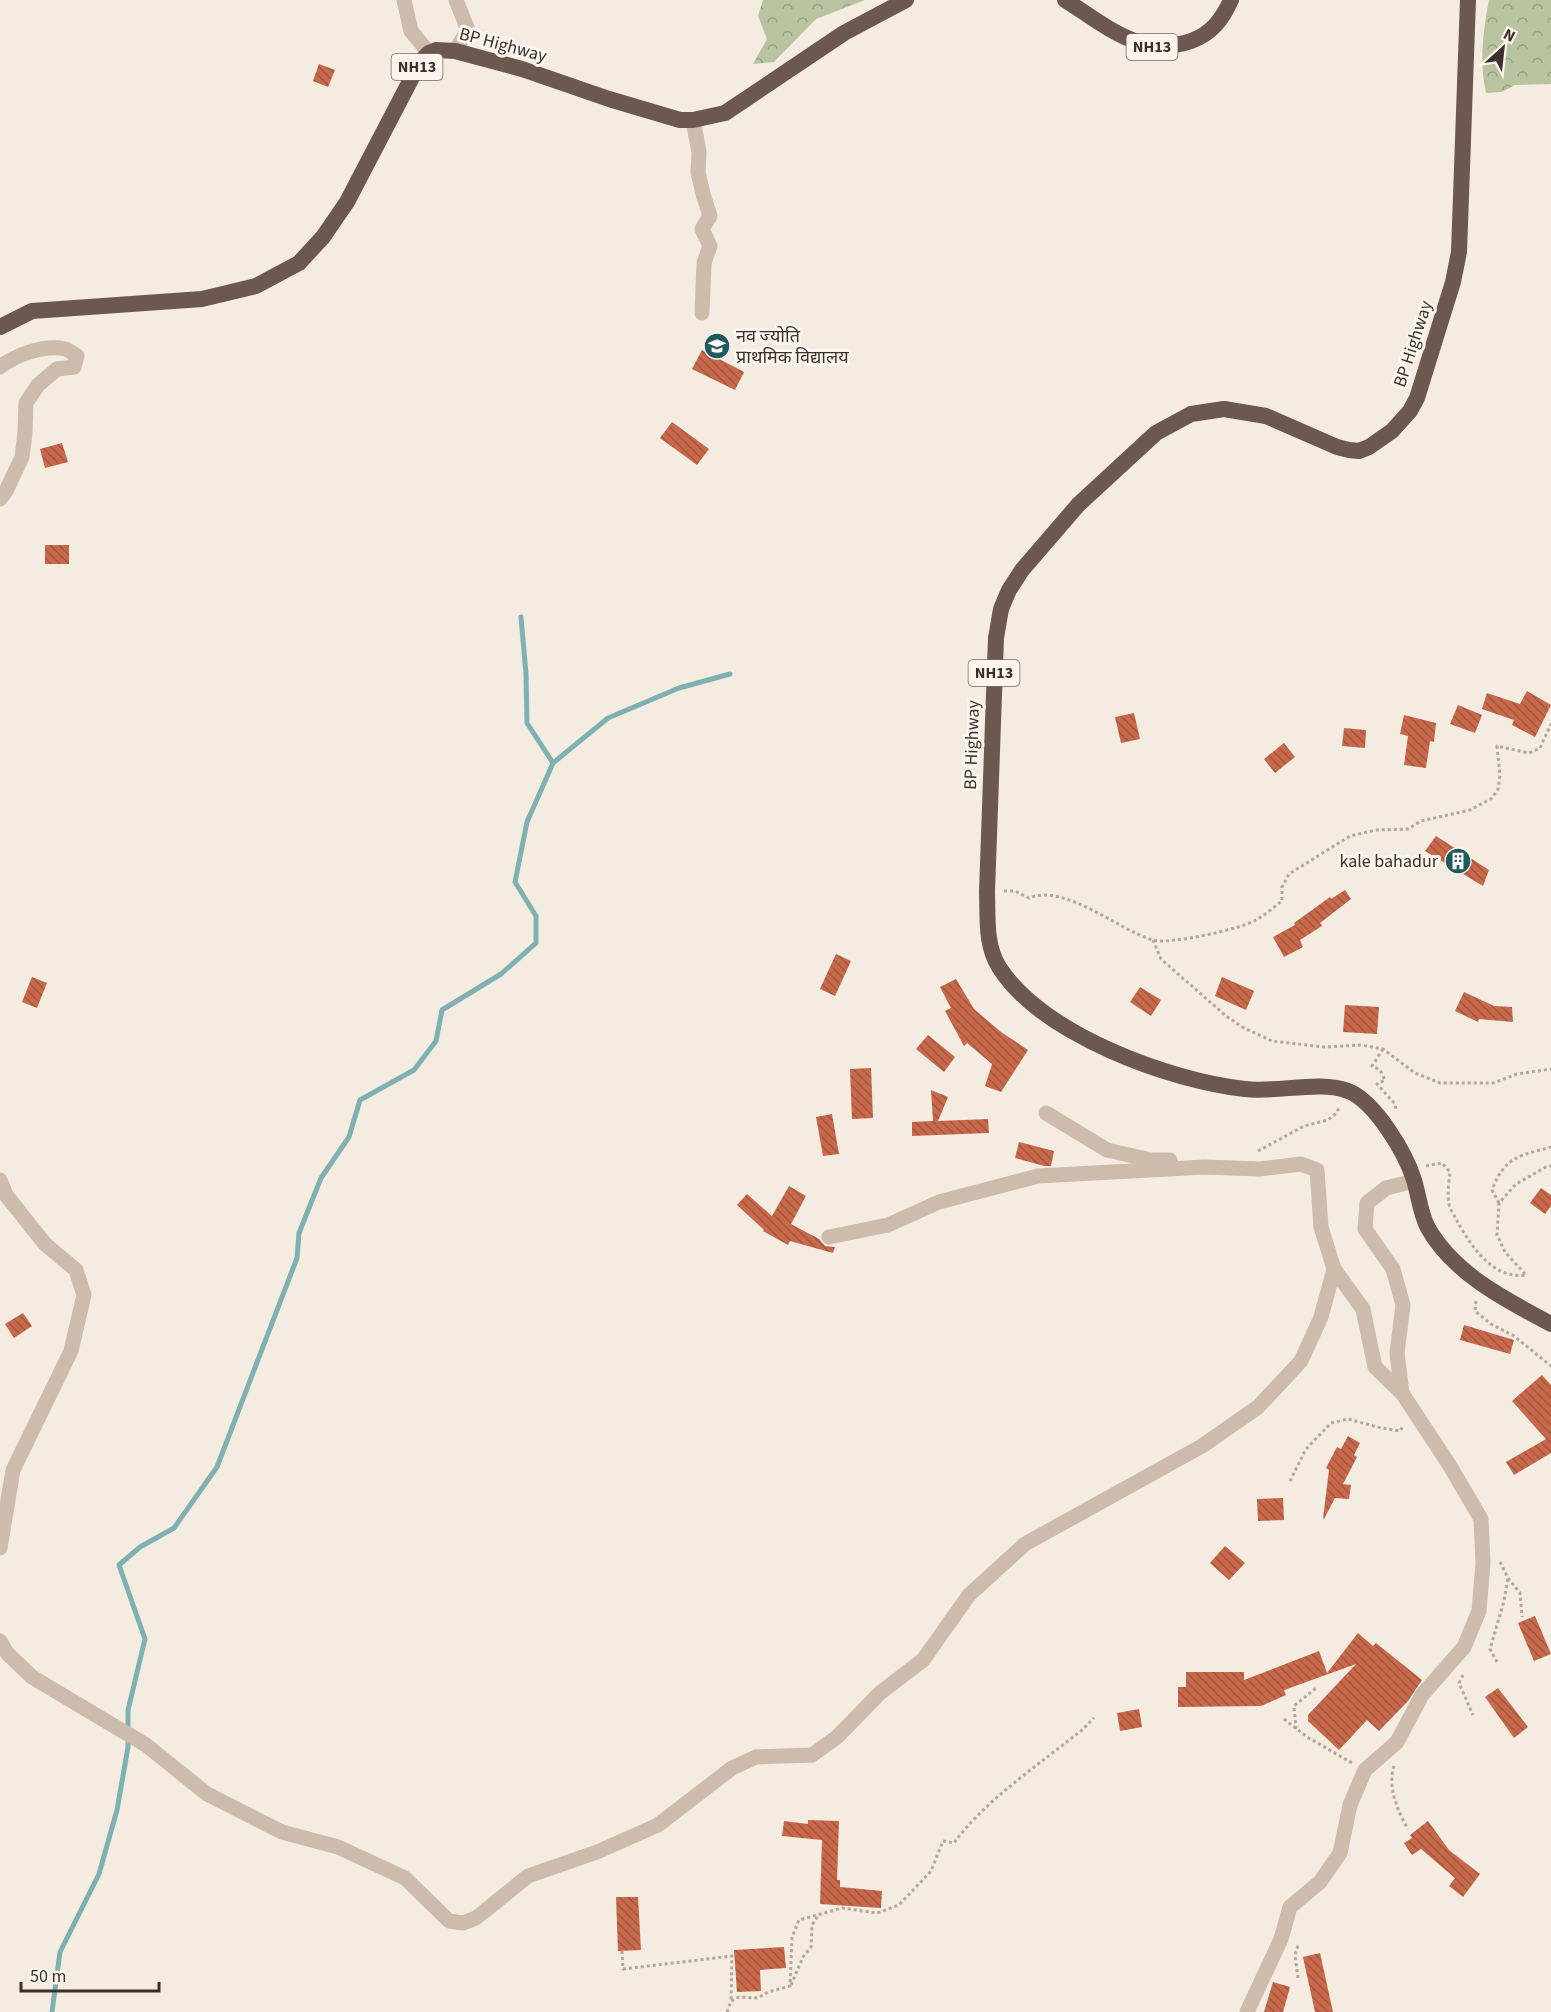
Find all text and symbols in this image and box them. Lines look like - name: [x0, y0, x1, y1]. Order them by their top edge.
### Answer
- north arrow: [1473, 18, 1533, 78]
- street label: BP Highway: [456, 21, 550, 69]
- text: N: [1500, 23, 1519, 48]
- road number: NH13: [1126, 34, 1178, 60]
- road number: NH13: [392, 54, 442, 80]
- street label: BP Highway: [1387, 297, 1439, 390]
- place label: नव ज्योति प्राथमिक विद्यालय: [736, 324, 849, 370]
- school or university icon: नव ज्योति प्राथमिक विद्यालय: [702, 331, 732, 361]
- road number: NH13: [968, 660, 1020, 686]
- street label: BP Highway: [958, 699, 986, 790]
- building icon: kale bahadur: [1443, 846, 1473, 876]
- place label: kale bahadur: [1339, 849, 1439, 874]
- scale bar: [21, 1955, 159, 1993]
- text: 50 m: [30, 1964, 66, 1989]

